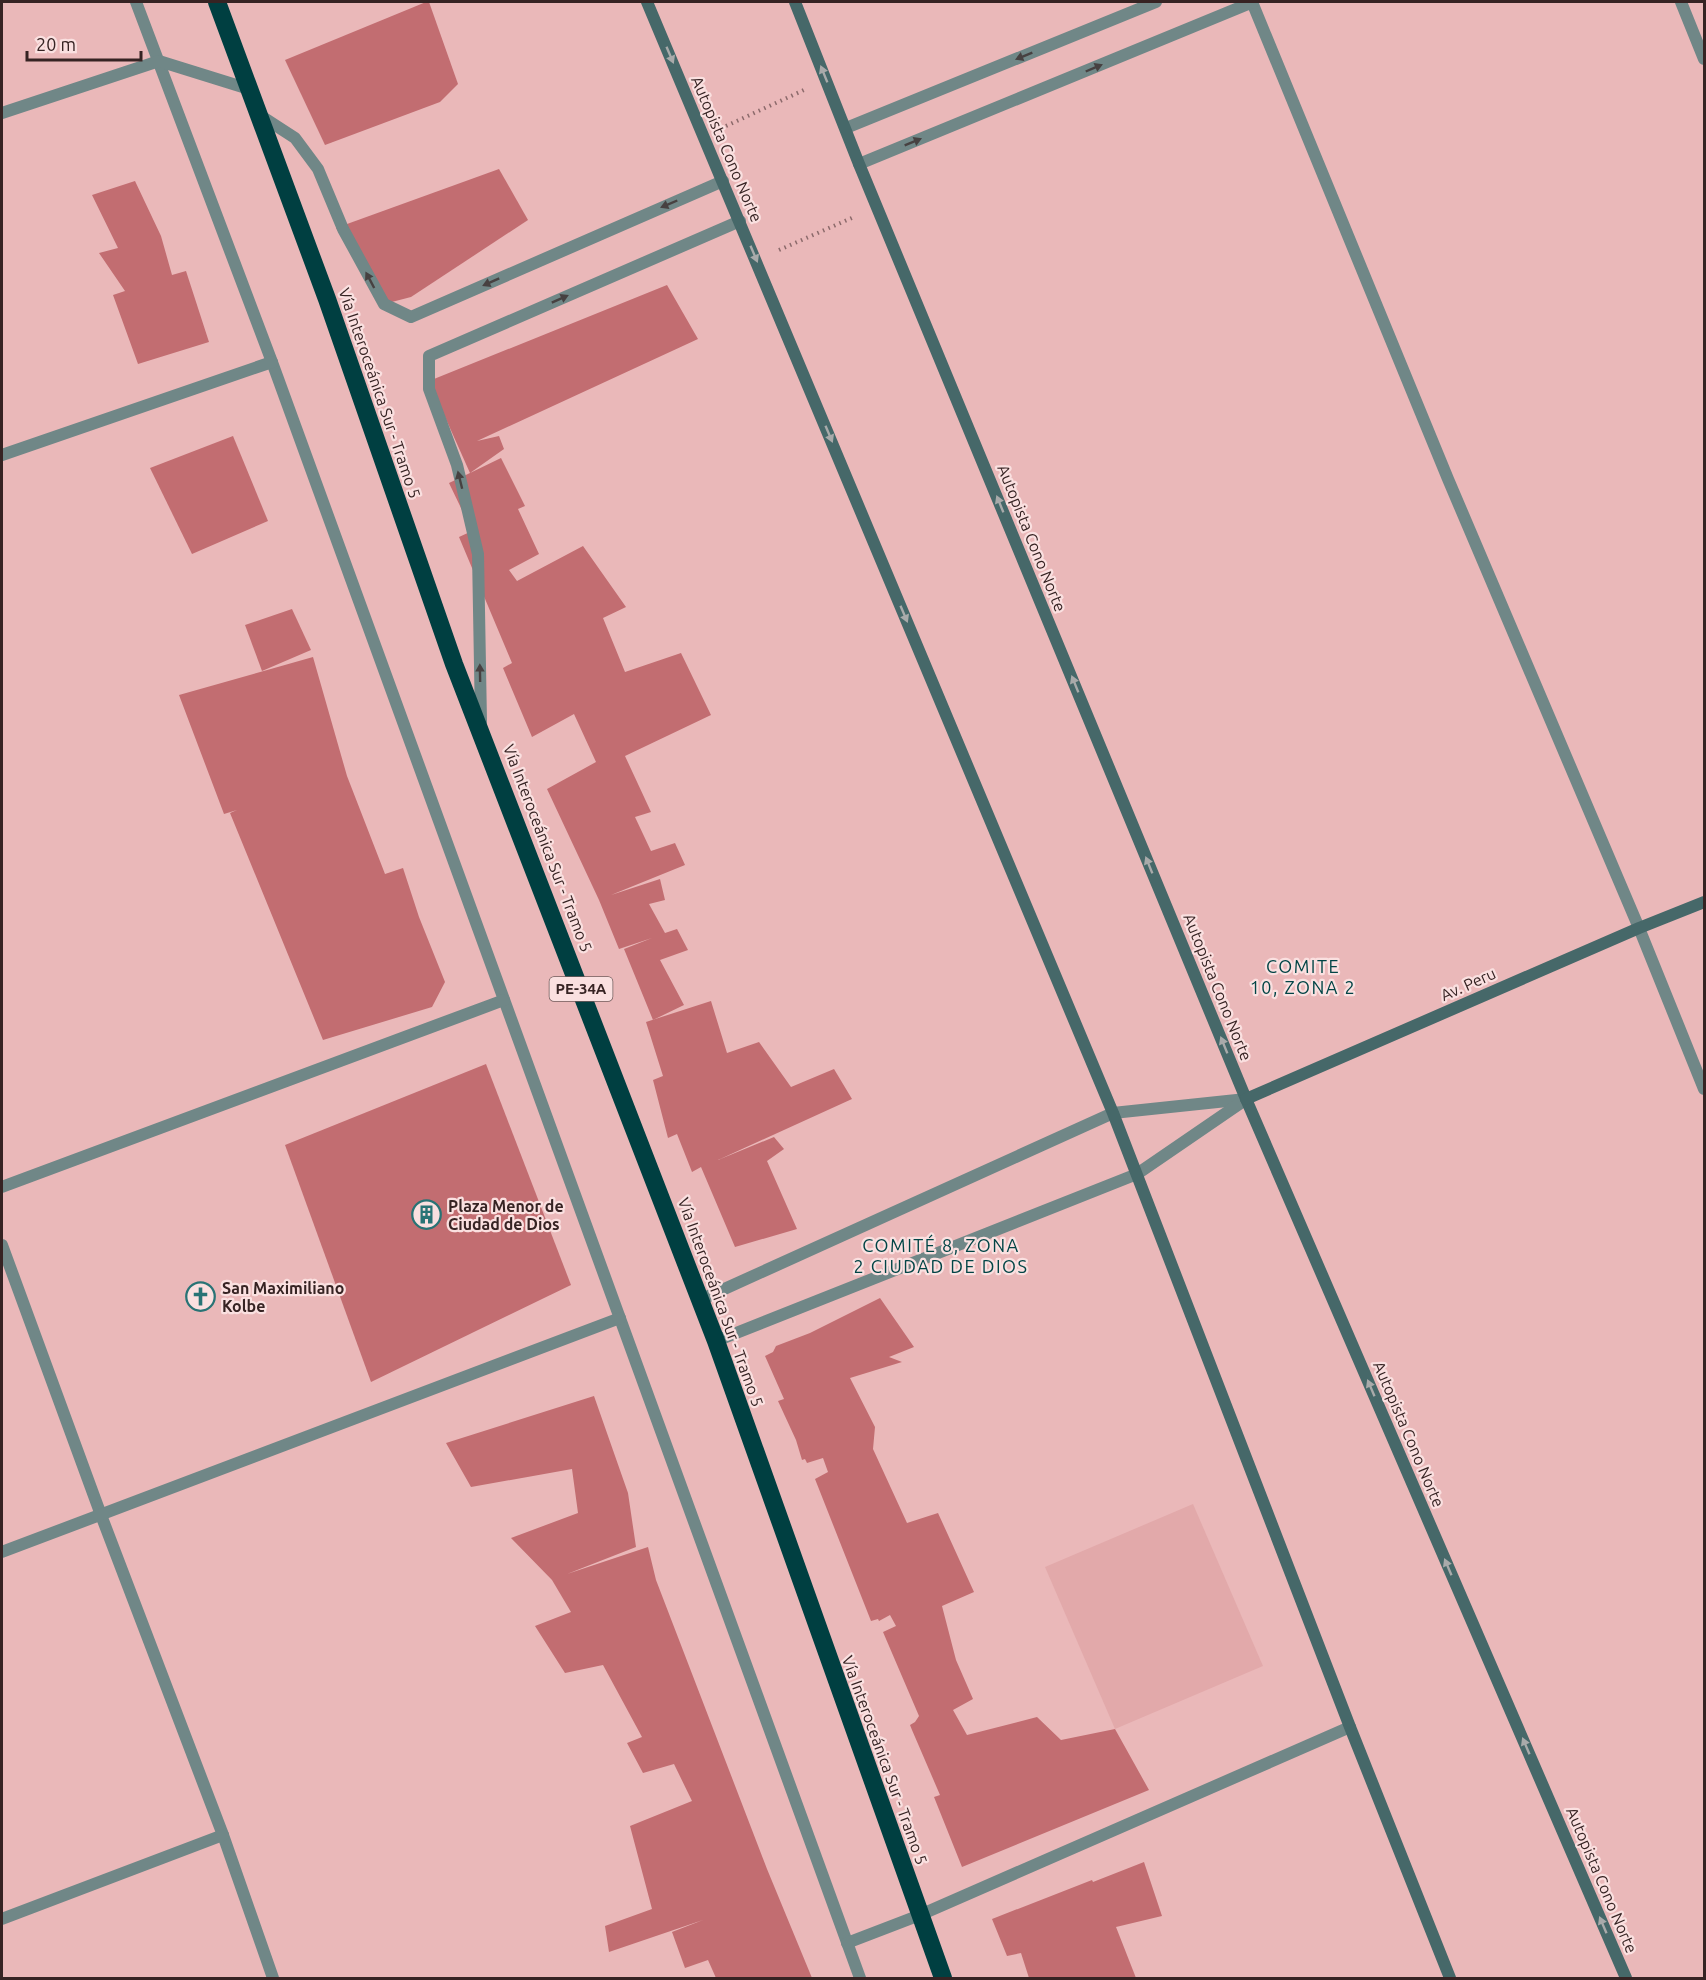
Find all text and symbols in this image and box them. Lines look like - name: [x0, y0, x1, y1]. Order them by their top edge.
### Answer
- scale bar: [27, 24, 141, 62]
- text: 20 m: [36, 34, 76, 54]
- one-way arrow: [665, 47, 675, 65]
- one-way arrow: [1015, 52, 1033, 61]
- one-way arrow: [1085, 63, 1103, 73]
- one-way arrow: [819, 64, 829, 82]
- street label: Autopista Cono Norte: [688, 73, 766, 225]
- one-way arrow: [905, 137, 923, 147]
- one-way arrow: [660, 199, 678, 209]
- one-way arrow: [749, 246, 759, 264]
- one-way arrow: [366, 271, 375, 288]
- one-way arrow: [482, 278, 500, 288]
- street label: Vía Interoceánica Sur - Tramo 5: [336, 286, 424, 500]
- one-way arrow: [551, 294, 569, 304]
- one-way arrow: [824, 426, 834, 444]
- street label: Autopista Cono Norte: [994, 462, 1070, 614]
- one-way arrow: [455, 471, 465, 490]
- one-way arrow: [995, 495, 1005, 513]
- one-way arrow: [899, 606, 909, 624]
- one-way arrow: [475, 664, 485, 683]
- one-way arrow: [1070, 675, 1080, 693]
- street label: Vía Interoceánica Sur - Tramo 5: [500, 742, 596, 954]
- one-way arrow: [1144, 855, 1154, 873]
- street label: Autopista Cono Norte: [1180, 911, 1256, 1063]
- district label: COMITE 10, ZONA 2: [1250, 956, 1356, 997]
- street label: Av. Peru: [1438, 964, 1498, 1004]
- road number: PE-34A: [550, 977, 612, 1001]
- one-way arrow: [1219, 1036, 1228, 1054]
- street label: Vía Interoceánica Sur - Tramo 5: [675, 1195, 767, 1409]
- place label: Plaza Menor de Ciudad de Dios: [448, 1197, 564, 1233]
- building icon: Plaza Menor de Ciudad de Dios: [411, 1199, 443, 1231]
- district label: COMITÉ 8, ZONA 2 CIUDAD DE DIOS: [854, 1234, 1028, 1276]
- place label: San Maximiliano Kolbe: [222, 1279, 344, 1315]
- church icon: San Maximiliano Kolbe: [185, 1281, 217, 1313]
- street label: Autopista Cono Norte: [1370, 1358, 1448, 1510]
- one-way arrow: [1366, 1378, 1376, 1396]
- one-way arrow: [1443, 1557, 1453, 1575]
- street label: Vía Interoceánica Sur - Tramo 5: [839, 1653, 931, 1867]
- one-way arrow: [1521, 1737, 1530, 1754]
- street label: Autopista Cono Norte: [1563, 1804, 1641, 1956]
- one-way arrow: [1598, 1915, 1608, 1933]

